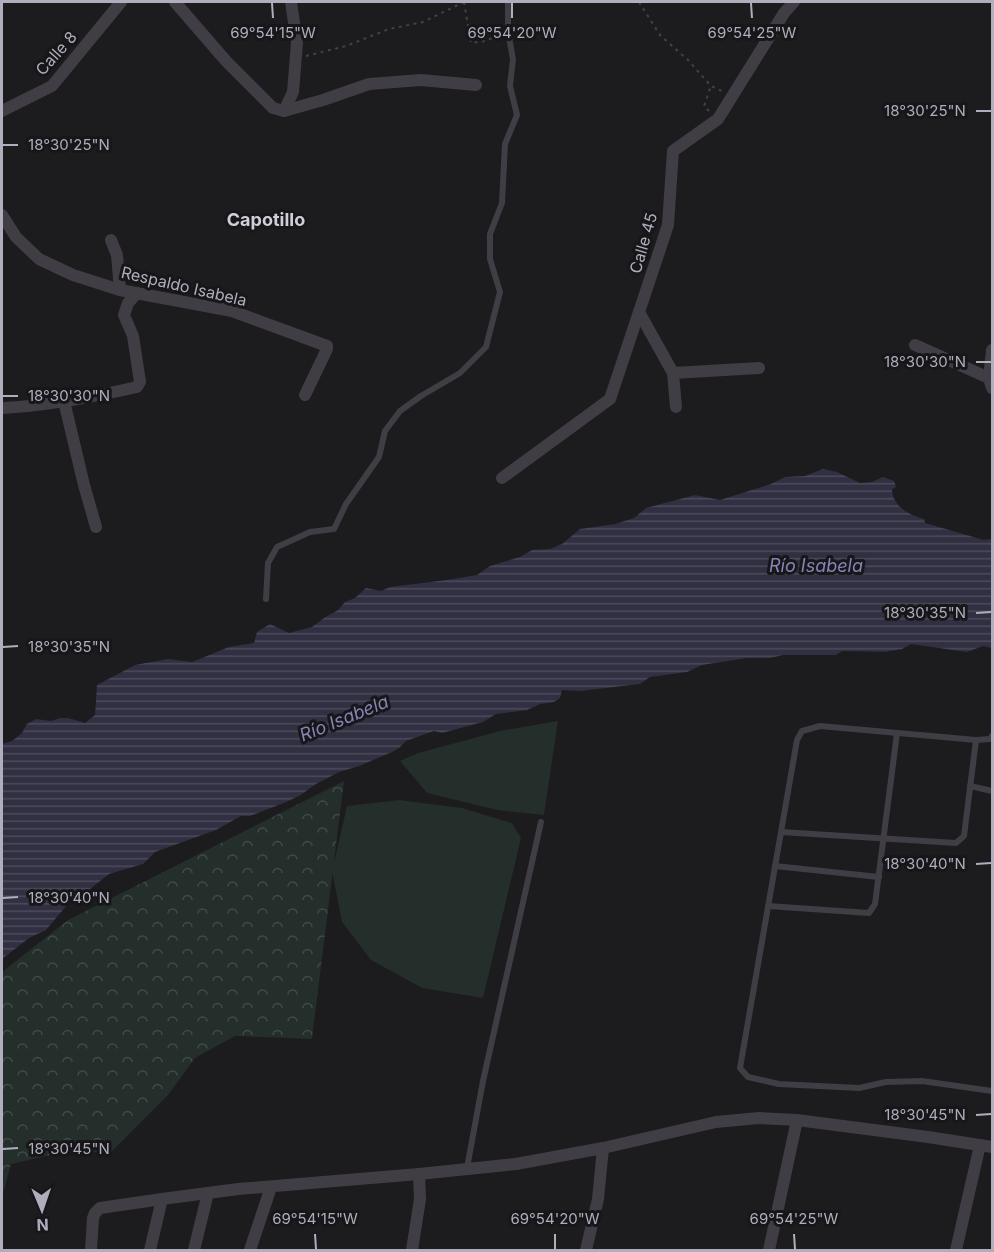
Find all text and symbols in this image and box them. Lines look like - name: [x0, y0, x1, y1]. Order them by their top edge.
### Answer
- text: 69°54'15"W: [230, 23, 316, 42]
- text: 69°54'20"W: [467, 23, 557, 42]
- text: 69°54'25"W: [708, 23, 797, 42]
- street label: Calle 8: [31, 27, 81, 79]
- text: 18°30'25"N: [884, 101, 966, 120]
- text: 18°30'25"N: [28, 135, 110, 154]
- district label: Capotillo: [227, 209, 305, 230]
- street label: Calle 45: [625, 210, 661, 276]
- street label: Respaldo Isabela: [119, 262, 249, 310]
- text: 18°30'30"N: [884, 352, 966, 371]
- text: 18°30'30"N: [28, 386, 110, 405]
- water label: Río Isabela: [769, 555, 863, 576]
- text: 18°30'35"N: [884, 603, 966, 622]
- text: 18°30'35"N: [28, 637, 110, 656]
- water label: Río Isabela: [296, 691, 392, 745]
- text: 18°30'40"N: [884, 854, 966, 873]
- text: 18°30'40"N: [28, 888, 110, 907]
- text: 18°30'45"N: [884, 1105, 966, 1124]
- text: 18°30'45"N: [28, 1139, 110, 1158]
- north arrow: [12, 1180, 72, 1240]
- text: 69°54'15"W: [272, 1209, 358, 1228]
- text: 69°54'20"W: [510, 1209, 600, 1228]
- text: 69°54'25"W: [750, 1209, 839, 1228]
- text: N: [36, 1215, 49, 1235]

